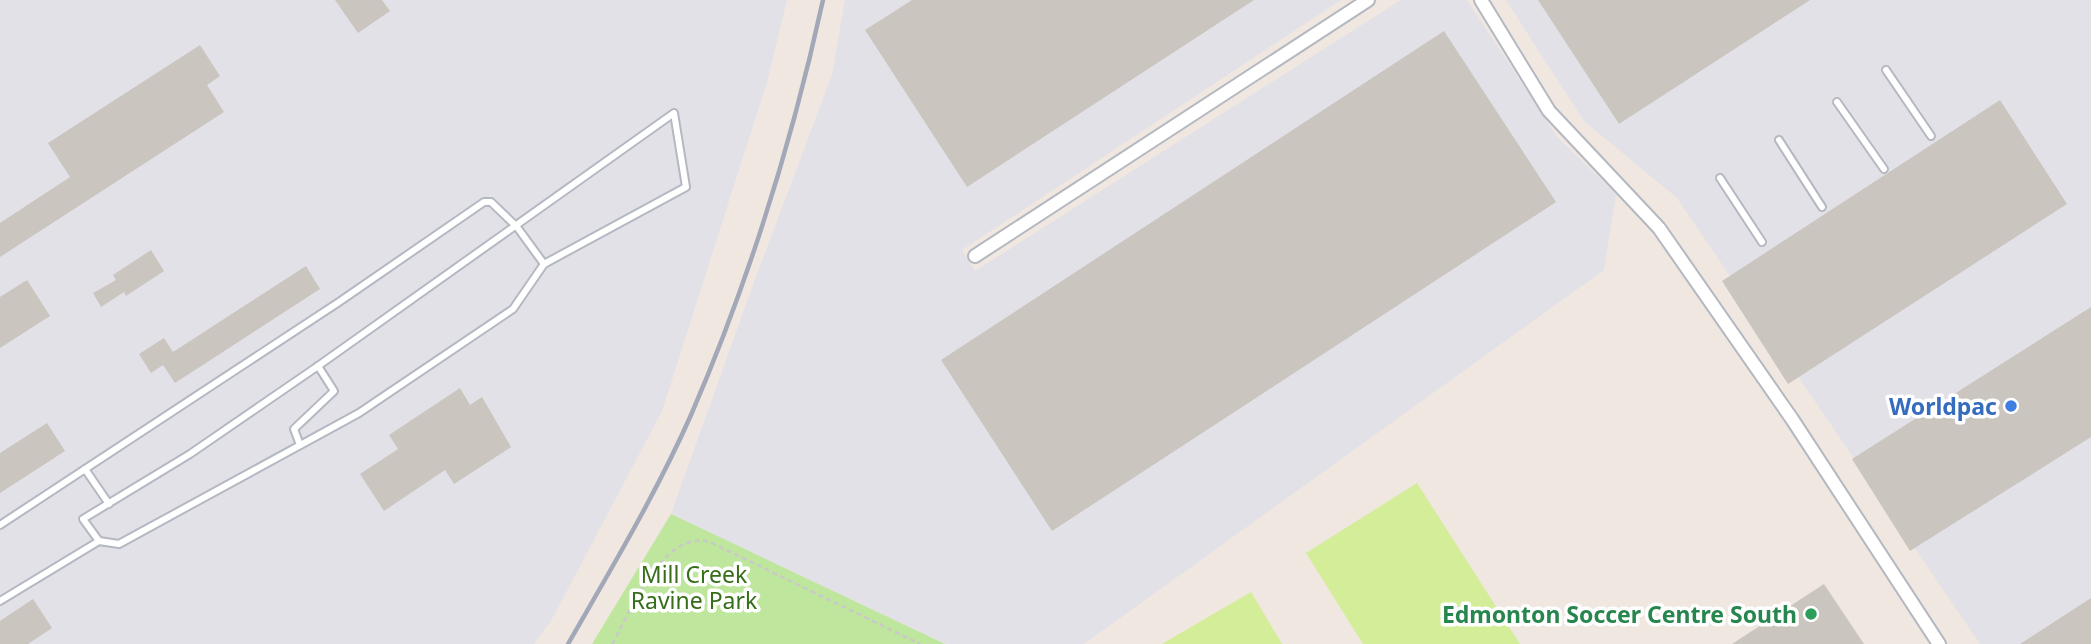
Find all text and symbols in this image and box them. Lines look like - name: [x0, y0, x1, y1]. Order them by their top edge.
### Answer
- place label: Worldpac: [1889, 390, 1997, 422]
- marker: Worldpac: [2003, 398, 2019, 414]
- park label: Mill Creek Ravine Park: [631, 558, 758, 616]
- place label: Edmonton Soccer Centre South: [1442, 598, 1797, 630]
- marker: Edmonton Soccer Centre South: [1803, 606, 1819, 622]

